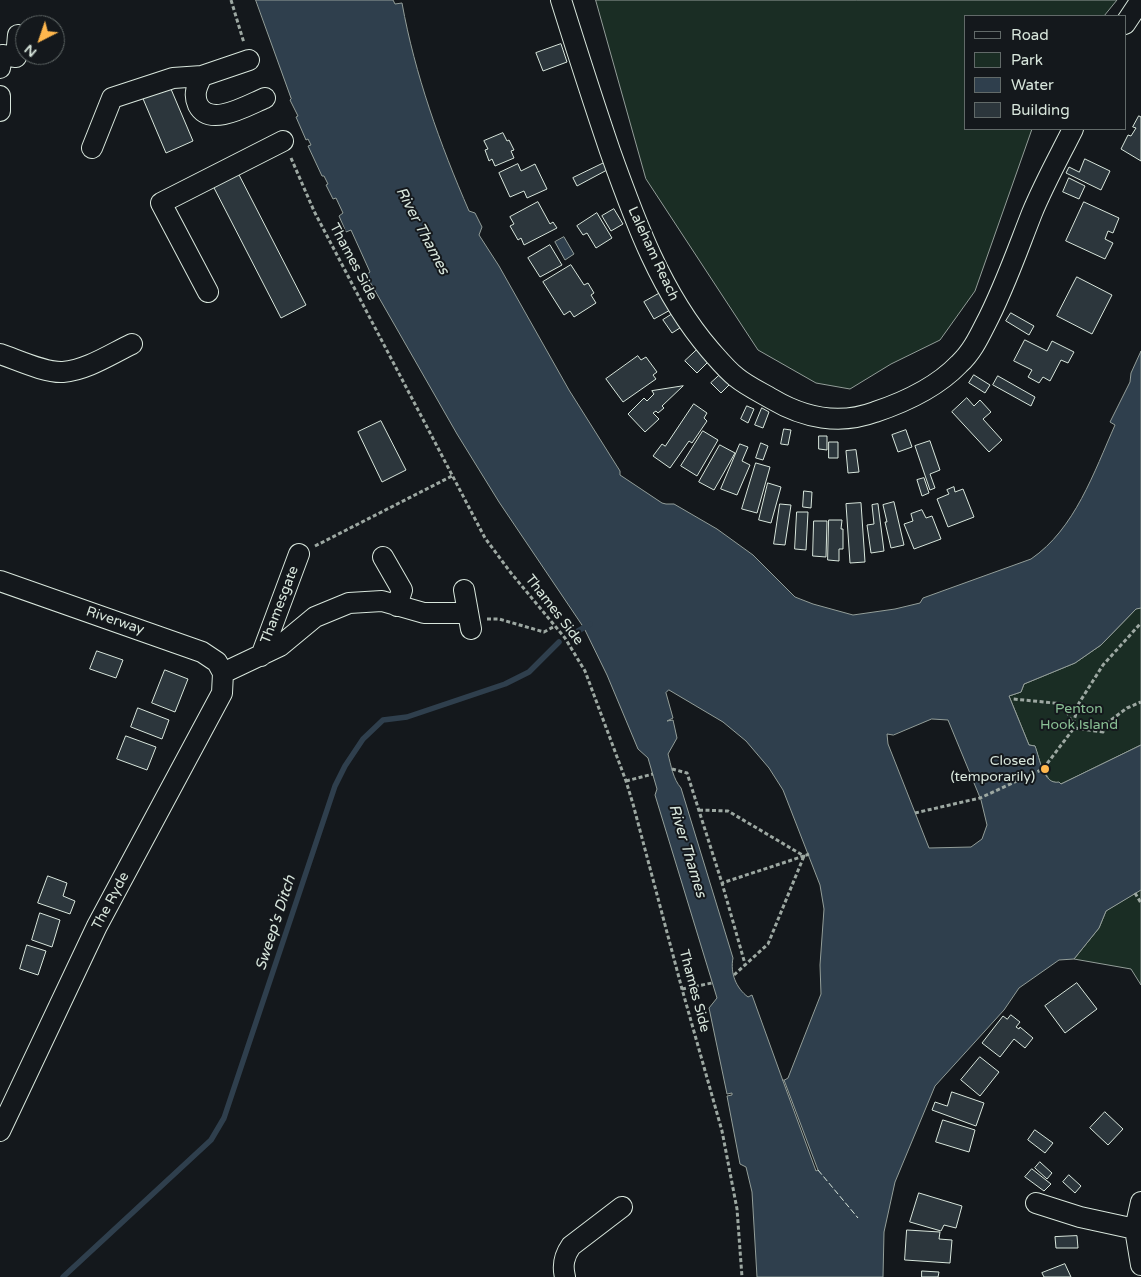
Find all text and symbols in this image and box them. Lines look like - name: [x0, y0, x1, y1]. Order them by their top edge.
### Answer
- north arrow: [15, 15, 65, 65]
- legend: [964, 15, 1126, 130]
- text: Road: [1011, 26, 1049, 44]
- text: N: [21, 41, 40, 61]
- text: Park: [1011, 51, 1043, 69]
- text: Water: [1011, 76, 1054, 94]
- text: Building: [1011, 101, 1070, 119]
- water label: River Thames: [391, 184, 453, 278]
- street label: Laleham Reach: [624, 204, 682, 304]
- street label: Thames Side: [326, 221, 380, 303]
- street label: Thamesgate: [257, 564, 303, 646]
- street label: Thames Side: [521, 571, 587, 649]
- street label: Riverway: [84, 603, 146, 639]
- park label: Penton Hook Island: [1040, 701, 1118, 734]
- place label: Closed (temporarily): [950, 753, 1035, 786]
- marker: Closed (temporarily): [1039, 763, 1051, 775]
- water label: River Thames: [664, 802, 710, 900]
- street label: The Ryde: [89, 869, 133, 933]
- water label: Sweep's Ditch: [252, 873, 300, 973]
- street label: Thames Side: [675, 948, 713, 1034]

